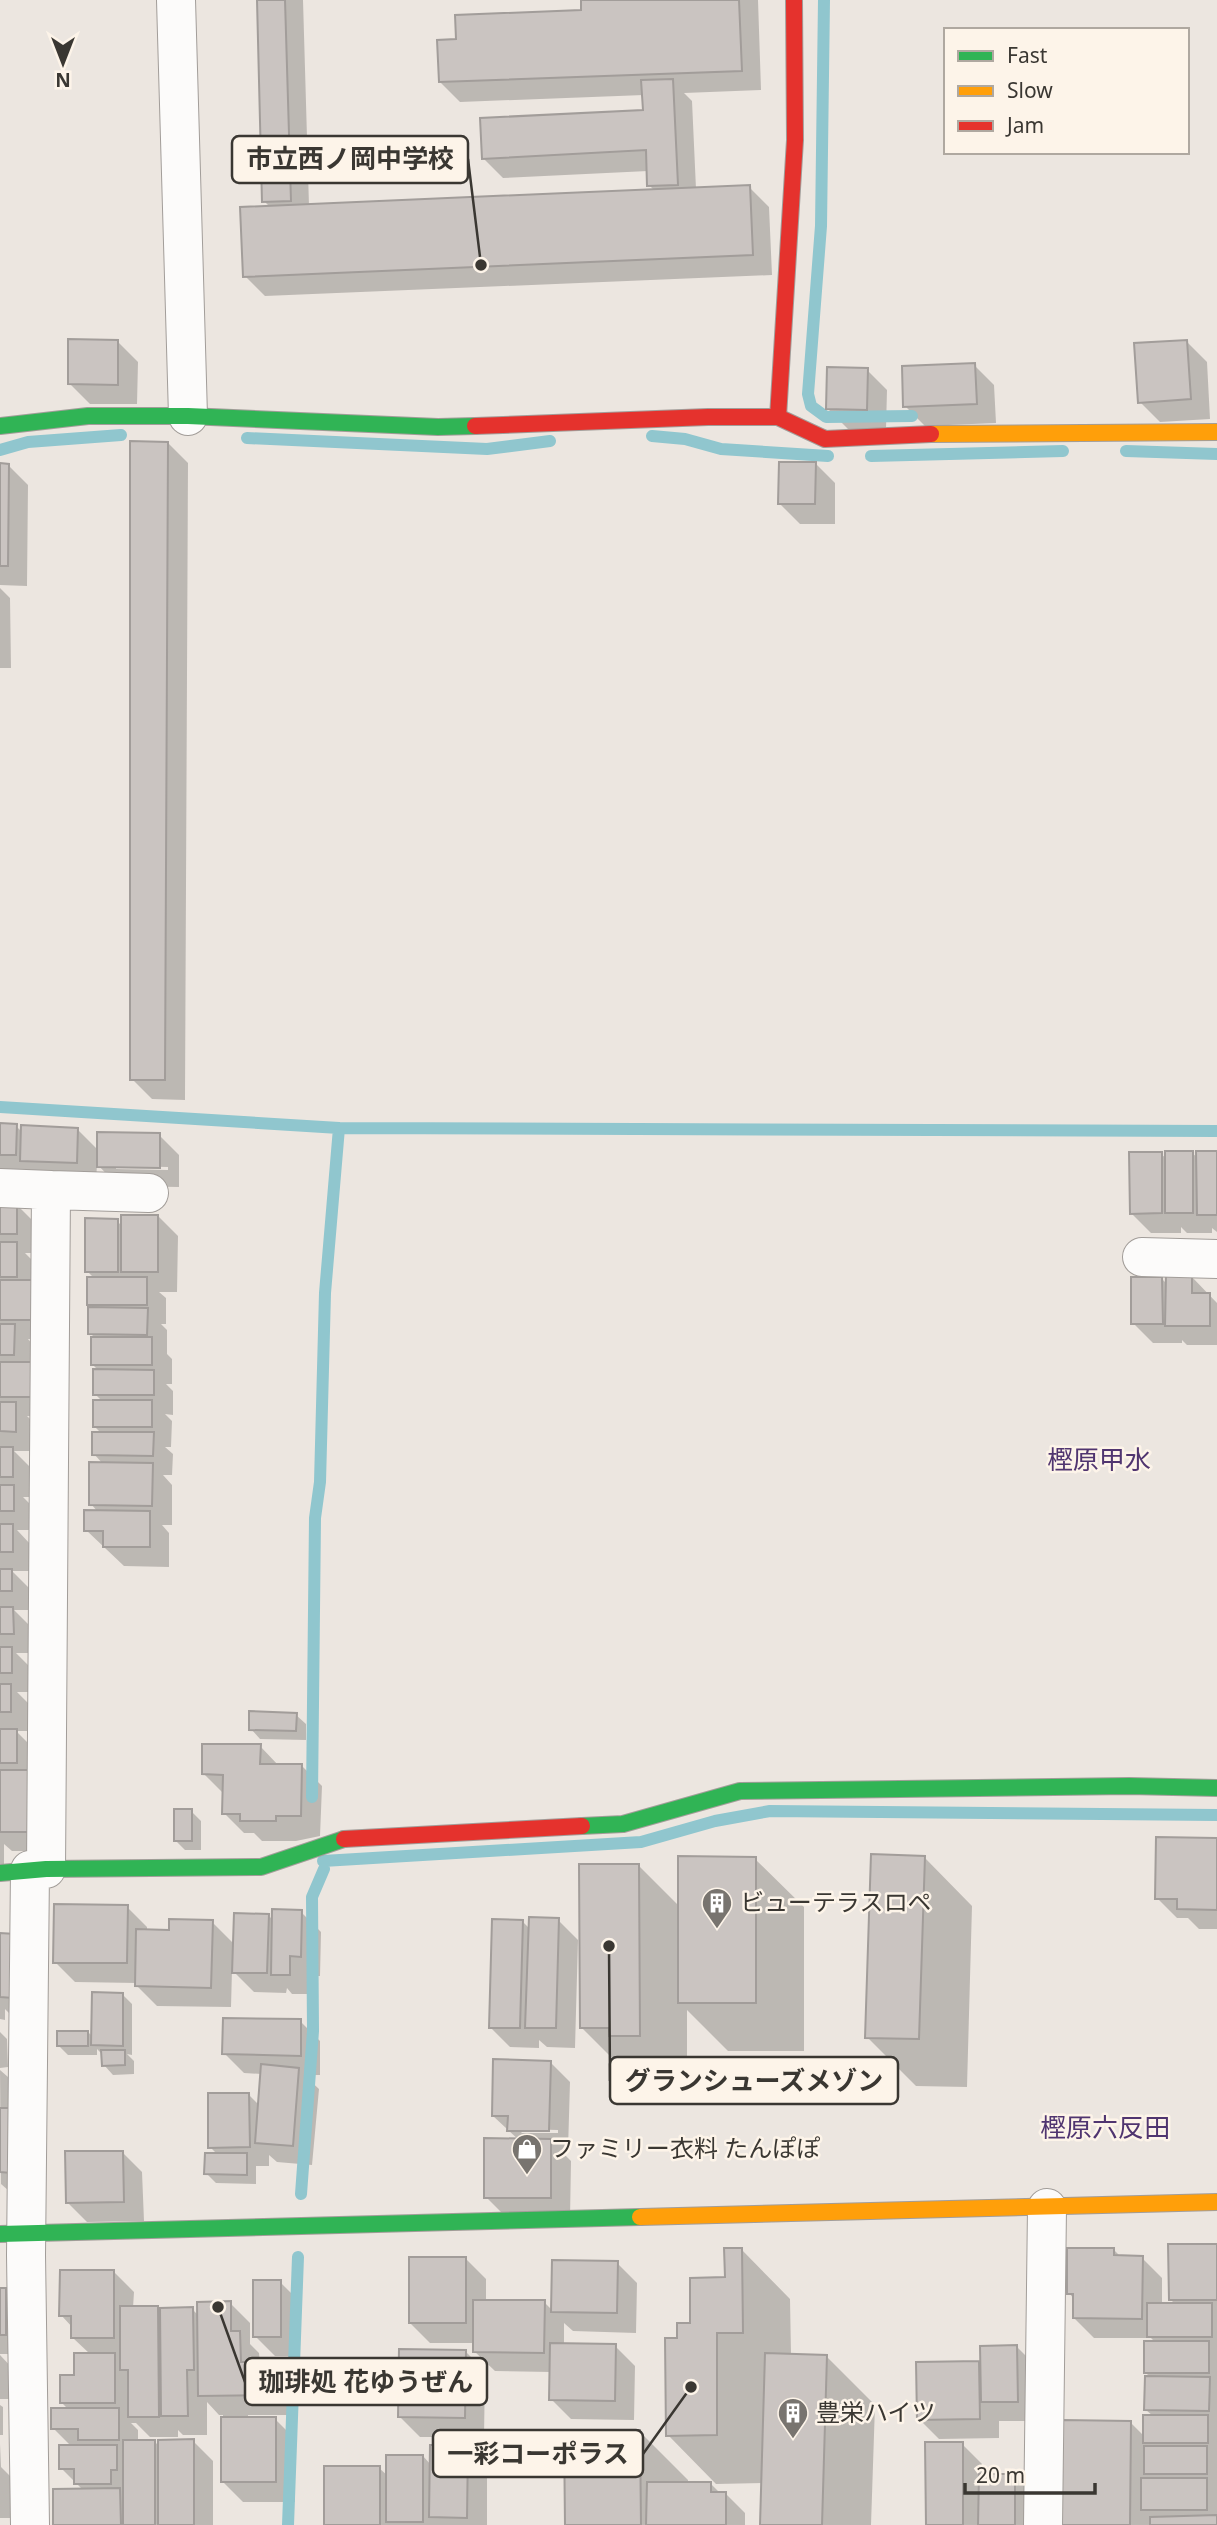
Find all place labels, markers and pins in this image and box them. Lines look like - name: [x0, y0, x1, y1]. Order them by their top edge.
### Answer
- callout: 市立西ノ岡中学校: [232, 136, 468, 183]
- place label: ビューテラスロペ: [740, 1885, 932, 1918]
- building icon: ビューテラスロペ: [700, 1886, 734, 1930]
- callout: グランシューズメゾン: [610, 2057, 898, 2104]
- place label: ファミリー衣料 たんぽぽ: [550, 2131, 820, 2164]
- shop icon: ファミリー衣料 たんぽぽ: [510, 2132, 544, 2176]
- callout: 珈琲処 花ゆうぜん: [245, 2358, 487, 2405]
- place label: 豊栄ハイツ: [816, 2395, 936, 2428]
- building icon: 豊栄ハイツ: [776, 2396, 810, 2440]
- callout: 一彩コーポラス: [433, 2430, 643, 2477]

